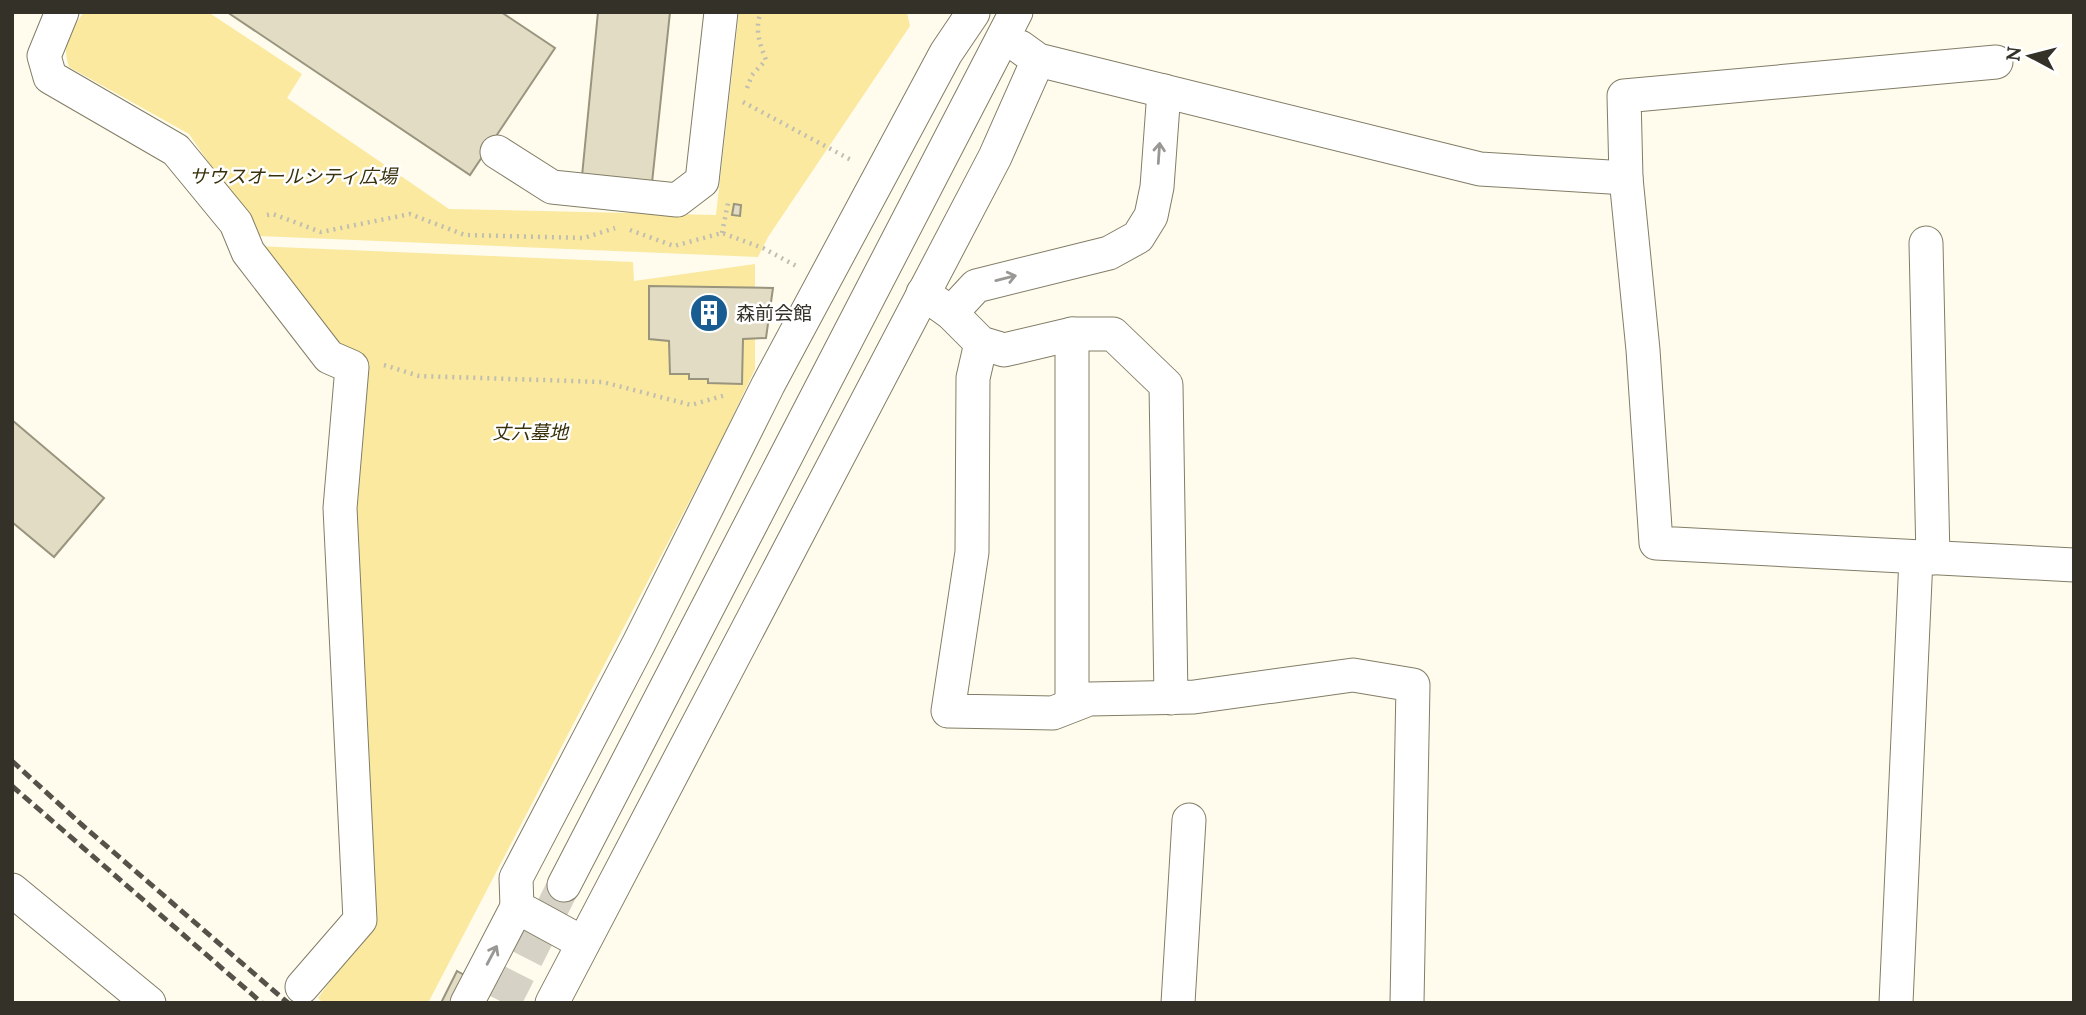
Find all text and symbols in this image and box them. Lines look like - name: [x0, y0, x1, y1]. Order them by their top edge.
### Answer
- north arrow: [1995, 21, 2065, 91]
- text: N: [2000, 45, 2026, 63]
- one-way arrow: [1153, 142, 1166, 165]
- park label: サウスオールシティ広場: [189, 164, 399, 188]
- one-way arrow: [994, 271, 1017, 284]
- building icon: 森前会館: [688, 292, 730, 334]
- place label: 森前会館: [736, 301, 812, 325]
- park label: 丈六墓地: [492, 420, 570, 444]
- one-way arrow: [486, 945, 499, 966]

